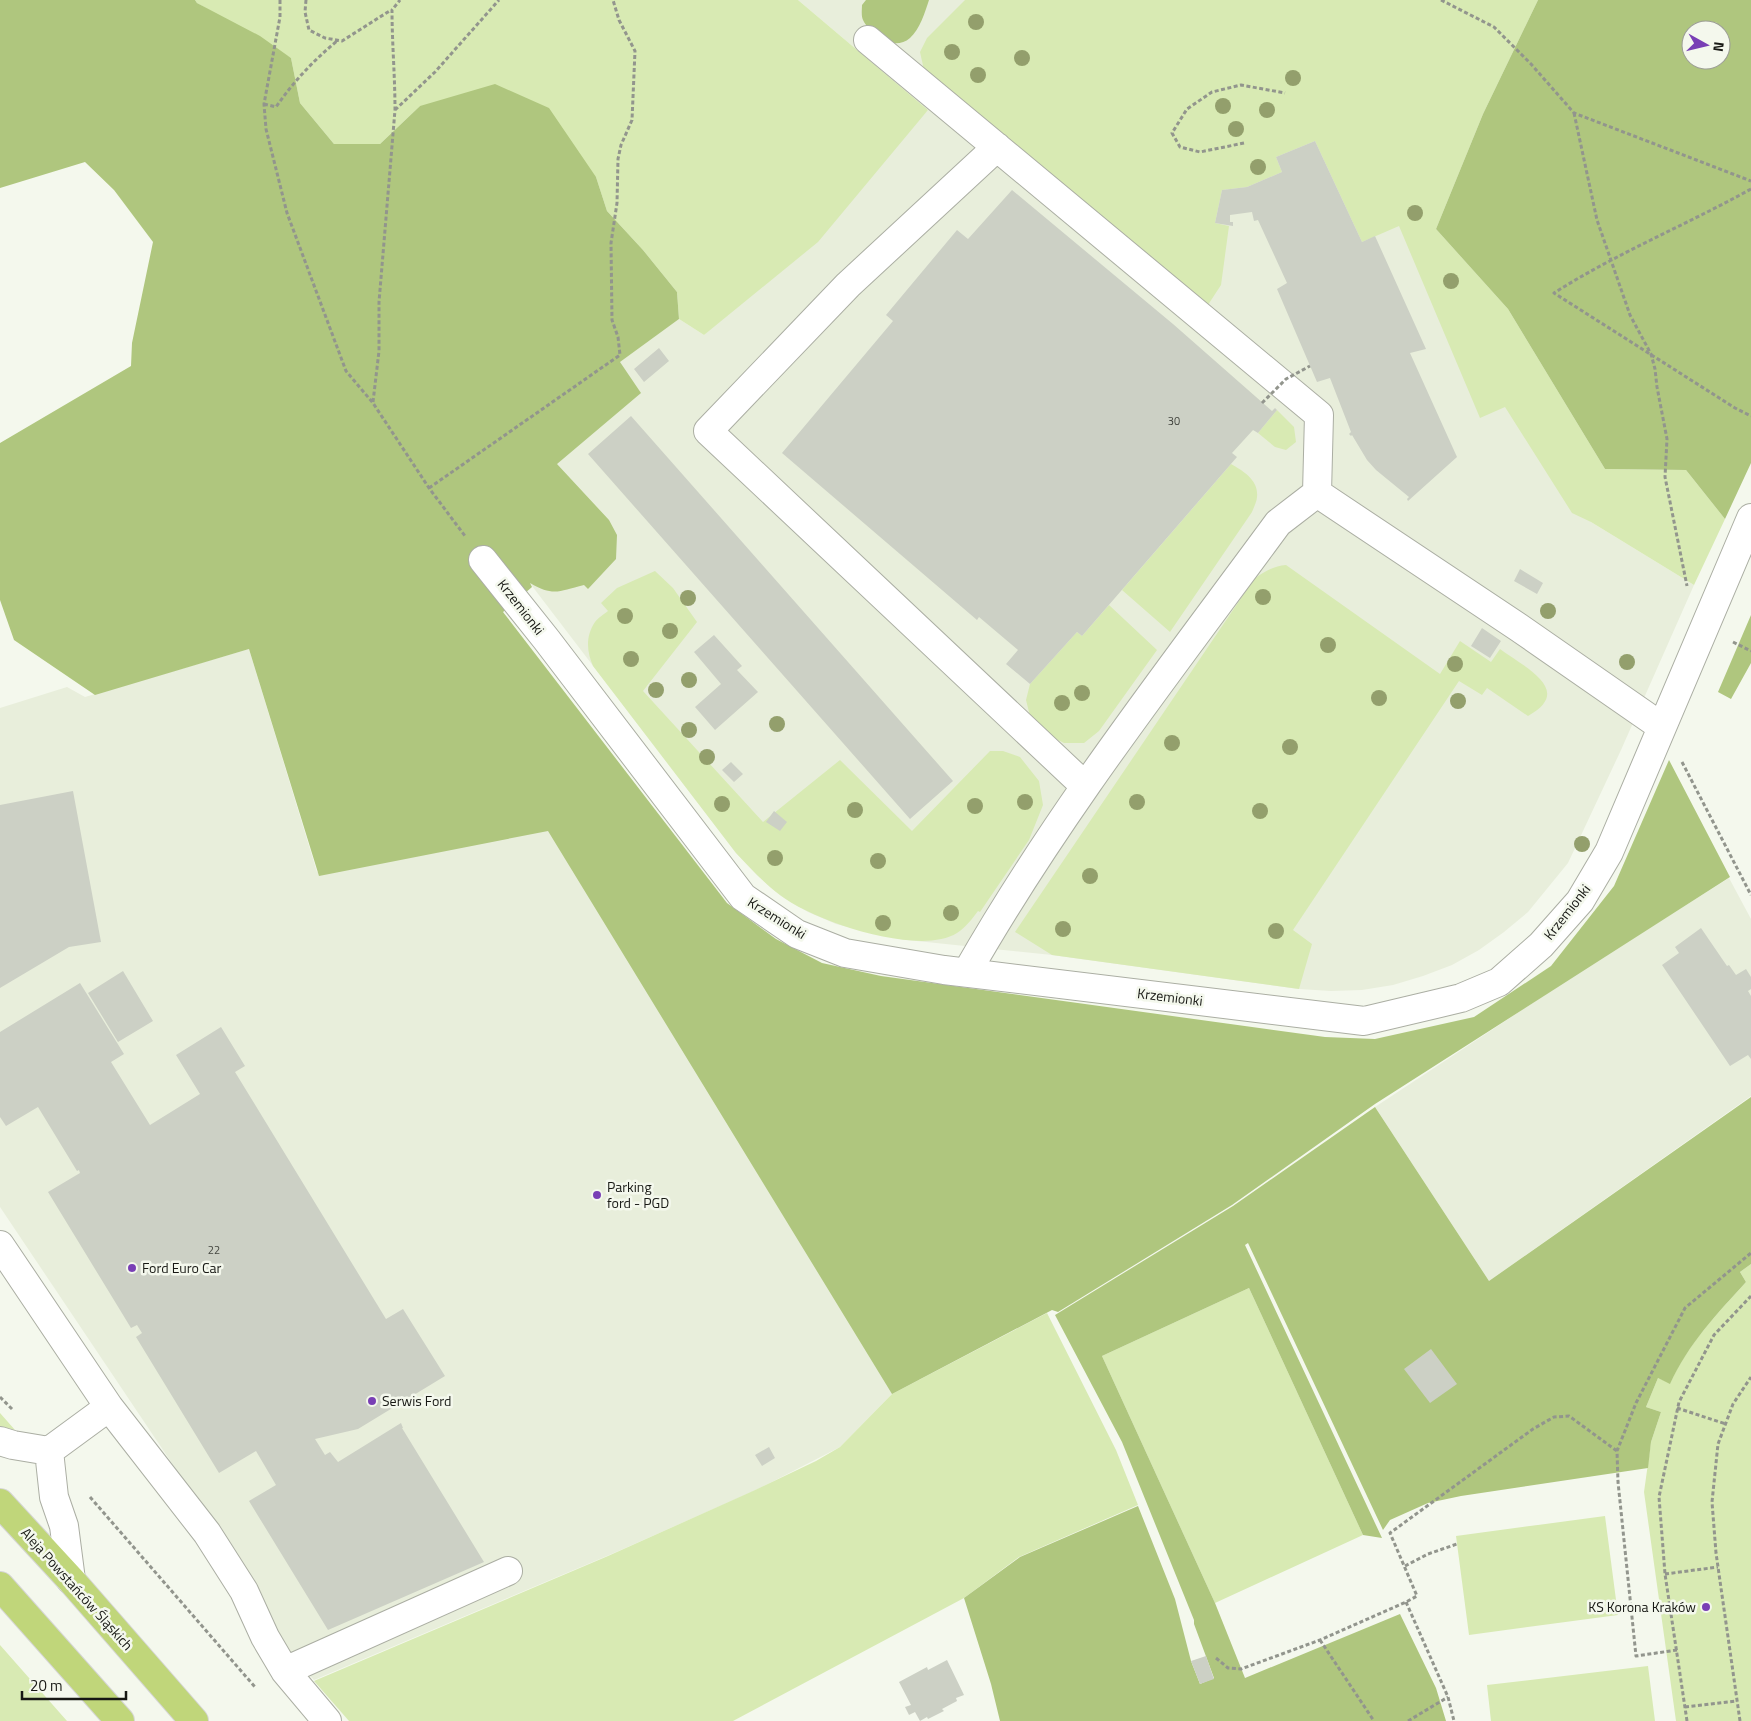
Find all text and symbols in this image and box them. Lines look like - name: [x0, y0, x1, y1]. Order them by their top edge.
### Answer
- north arrow: [1681, 20, 1731, 70]
- text: N: [1708, 41, 1730, 53]
- house number: 30: [1168, 413, 1180, 429]
- street label: Krzemionki: [493, 574, 550, 639]
- street label: Krzemionki: [1538, 879, 1595, 944]
- street label: Krzemionki: [744, 891, 811, 944]
- street label: Krzemionki: [1136, 982, 1204, 1011]
- place label: Parking ford - PGD: [607, 1176, 669, 1213]
- marker: Parking ford - PGD: [591, 1189, 603, 1201]
- house number: 22: [208, 1242, 220, 1258]
- place label: Ford Euro Car: [142, 1257, 222, 1278]
- marker: Ford Euro Car: [126, 1262, 138, 1274]
- place label: Serwis Ford: [382, 1390, 451, 1411]
- marker: Serwis Ford: [366, 1395, 378, 1407]
- street label: Aleja Powstańców Śląskich: [16, 1523, 138, 1655]
- place label: KS Korona Kraków: [1588, 1596, 1696, 1617]
- marker: KS Korona Kraków: [1700, 1601, 1712, 1613]
- scale bar: [22, 1668, 126, 1700]
- text: 20 m: [30, 1674, 63, 1697]

